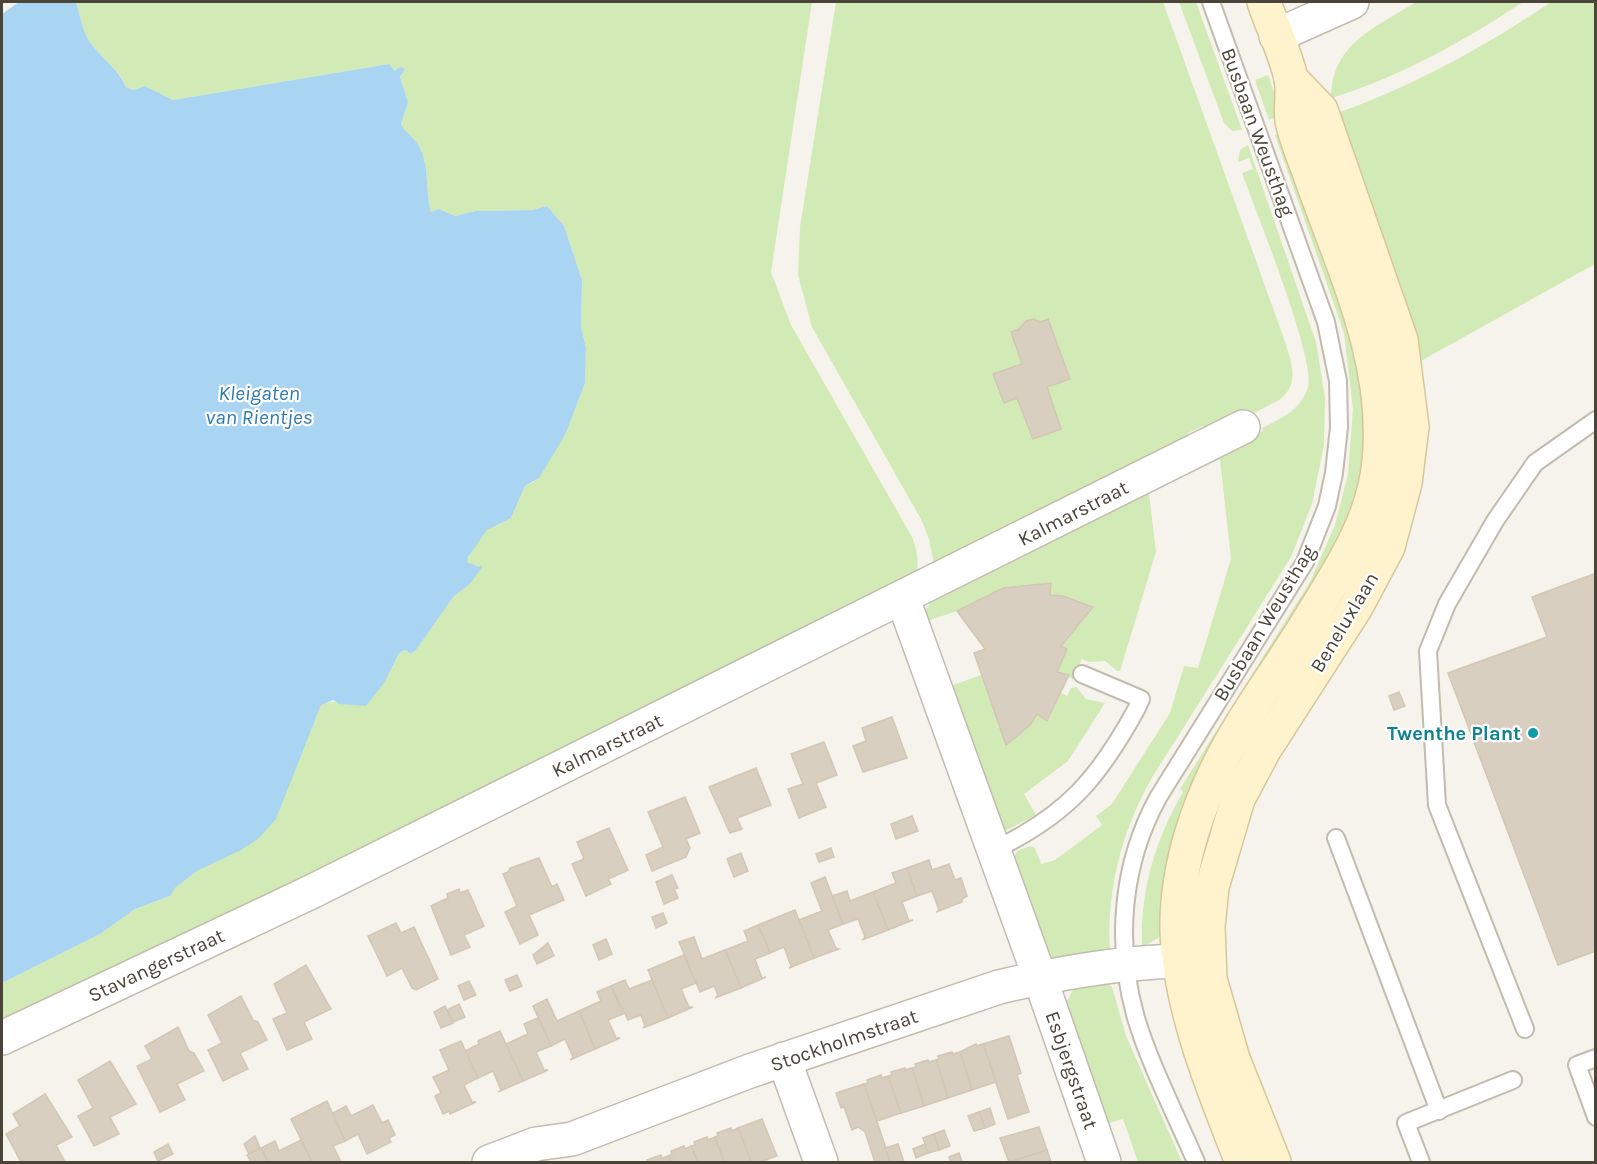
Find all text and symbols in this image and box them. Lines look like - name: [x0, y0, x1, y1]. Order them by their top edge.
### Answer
- street label: Busbaan Weusthag: [1216, 45, 1299, 220]
- water label: Kleigaten van Rientjes: [205, 381, 313, 429]
- street label: Kalmarstraat: [1014, 476, 1133, 551]
- street label: Busbaan Weusthag: [1209, 541, 1320, 705]
- street label: Beneluxlaan: [1306, 568, 1383, 676]
- street label: Kalmarstraat: [548, 708, 667, 782]
- place label: Twenthe Plant: [1387, 722, 1521, 745]
- marker: Twenthe Plant: [1526, 726, 1540, 740]
- street label: Stavangerstraat: [85, 924, 228, 1007]
- street label: Stockholmstraat: [767, 1004, 921, 1076]
- street label: Esbjergstraat: [1041, 1008, 1103, 1133]

